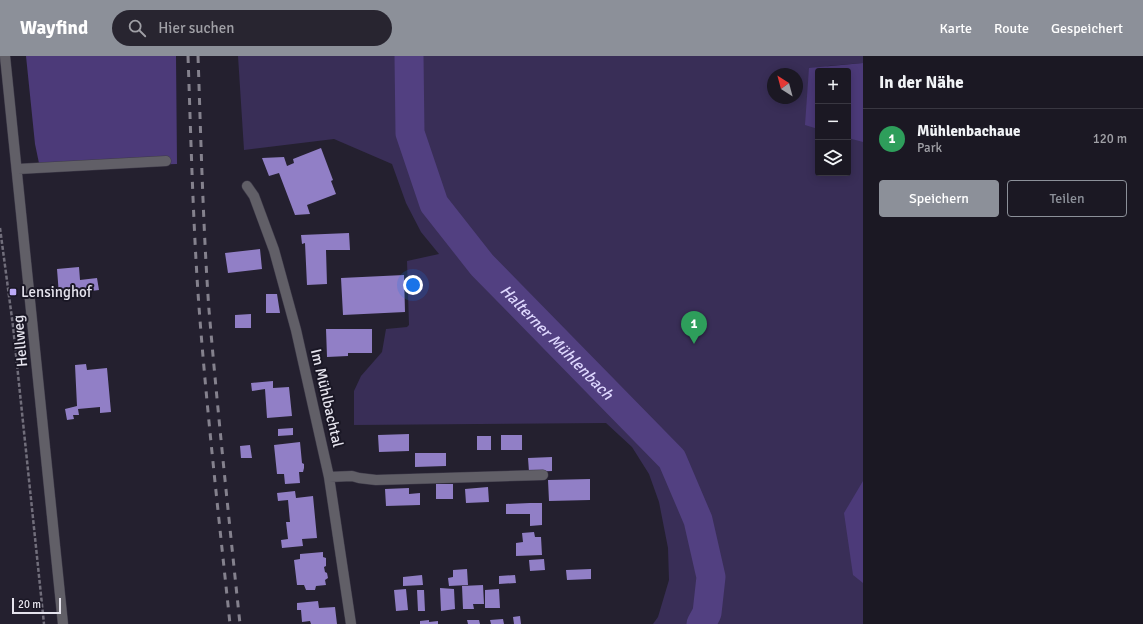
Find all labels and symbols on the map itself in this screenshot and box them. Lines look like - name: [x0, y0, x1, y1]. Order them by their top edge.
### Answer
- north arrow: [767, 68, 803, 104]
- your location: [403, 275, 423, 295]
- water label: Halterner Mühlenbach: [496, 281, 618, 405]
- place label: Lensinghof: [21, 283, 93, 301]
- marker: Lensinghof: [8, 287, 18, 297]
- pin: 1: [681, 311, 707, 344]
- street label: Hellweg: [9, 314, 31, 368]
- street label: Im Mühlbachtal: [307, 347, 347, 449]
- scale bar: [12, 596, 61, 615]

